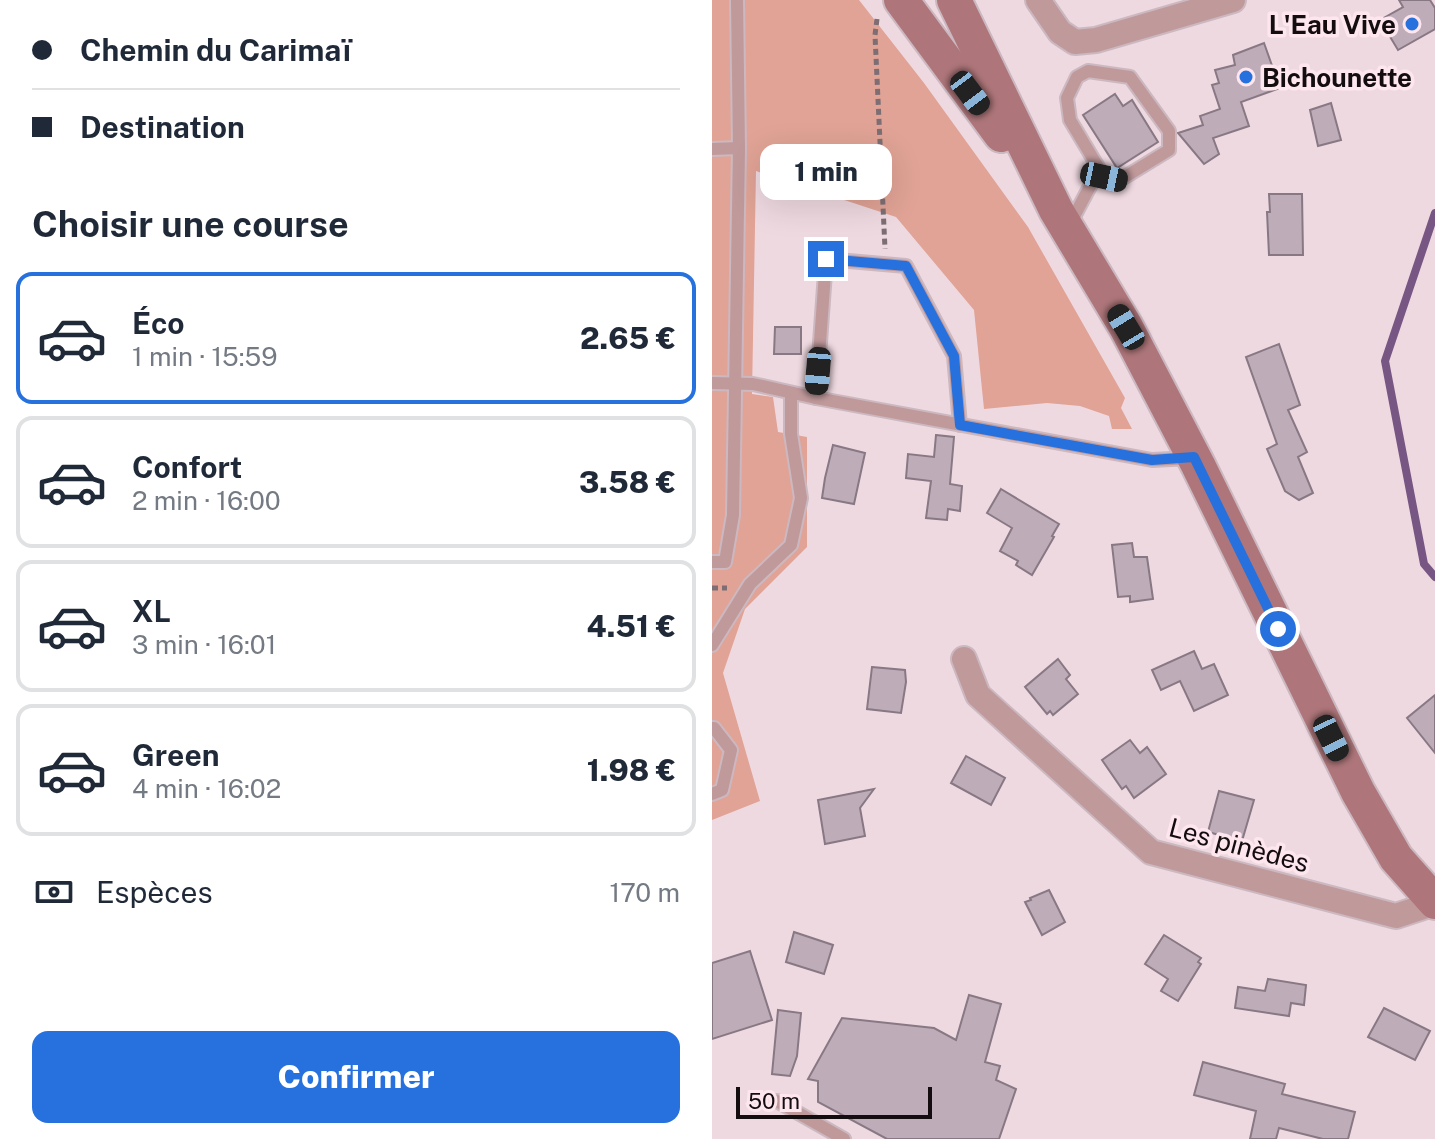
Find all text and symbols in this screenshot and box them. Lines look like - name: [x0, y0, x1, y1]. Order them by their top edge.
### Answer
- place label: L'Eau Vive: [1269, 9, 1396, 40]
- marker: L'Eau Vive: [1403, 15, 1421, 33]
- text: Chemin du Carimaï: [80, 32, 353, 68]
- place label: Bichounette: [1262, 62, 1412, 93]
- car: [946, 67, 994, 119]
- marker: Bichounette: [1237, 68, 1255, 86]
- text: Destination: [80, 109, 245, 145]
- callout: 1 min: [760, 143, 892, 199]
- text: 1 min: [794, 156, 858, 187]
- car: [1078, 160, 1130, 194]
- text: Choisir une course: [32, 203, 349, 245]
- route end: [808, 241, 844, 277]
- car: [1103, 300, 1149, 354]
- icon: car: [36, 302, 108, 374]
- text: Éco: [132, 305, 185, 341]
- text: 2.65 €: [580, 320, 676, 356]
- text: 1 min · 15:59: [132, 341, 277, 372]
- car: [804, 346, 832, 396]
- icon: car: [36, 446, 108, 518]
- text: Confort: [132, 449, 242, 485]
- text: 3.58 €: [579, 464, 676, 500]
- text: 2 min · 16:00: [132, 485, 281, 516]
- icon: car: [36, 590, 108, 662]
- text: XL: [132, 593, 171, 629]
- text: 4.51 €: [587, 608, 676, 644]
- route start: [1260, 611, 1296, 647]
- text: 3 min · 16:01: [132, 629, 276, 660]
- car: [1310, 711, 1352, 765]
- icon: car: [36, 734, 108, 806]
- text: Green: [132, 737, 219, 773]
- text: 1.98 €: [587, 752, 676, 788]
- text: 4 min · 16:02: [132, 773, 281, 804]
- street label: Les pinèdes: [1166, 811, 1312, 879]
- icon: cash: [32, 870, 76, 914]
- text: Espèces: [96, 874, 213, 910]
- text: 170 m: [610, 877, 680, 908]
- button: Confirmer: [32, 1031, 680, 1123]
- scale bar: [736, 1083, 932, 1119]
- text: 50 m: [748, 1088, 800, 1114]

